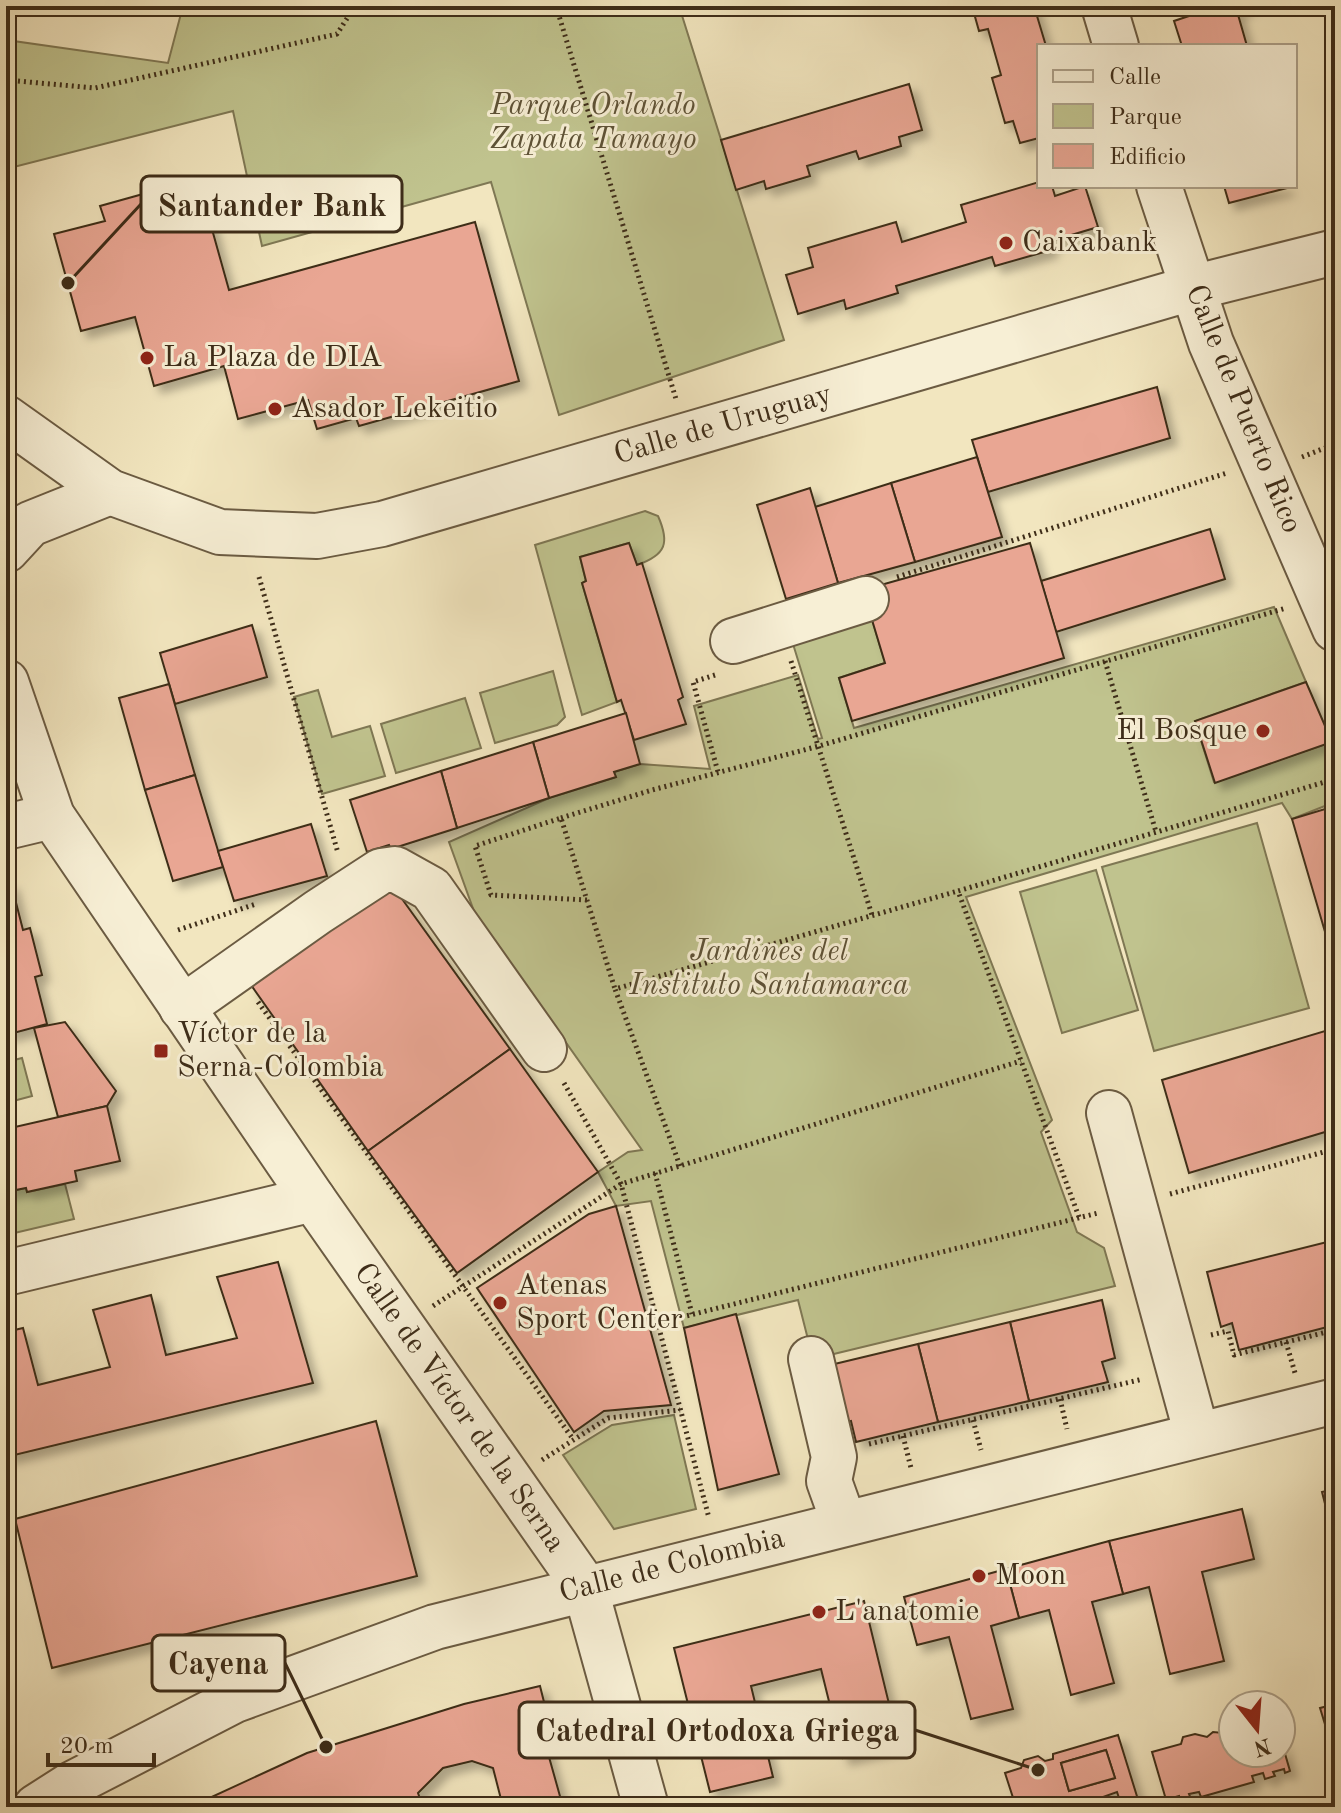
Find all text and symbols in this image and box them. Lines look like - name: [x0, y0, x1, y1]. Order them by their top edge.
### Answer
- legend: [1037, 44, 1297, 188]
- text: Calle: [1109, 66, 1161, 90]
- park label: Parque Orlando Zapata Tamayo: [489, 91, 697, 155]
- text: Parque: [1109, 106, 1182, 130]
- text: Edificio: [1109, 146, 1186, 170]
- callout: Santander Bank: [141, 176, 402, 232]
- text: Santander Bank: [157, 192, 387, 224]
- place label: Caixabank: [1022, 228, 1157, 258]
- marker: Caixabank: [997, 234, 1015, 252]
- street label: Calle de Puerto Rico: [1179, 281, 1307, 537]
- place label: La Plaza de DIA: [163, 343, 382, 373]
- marker: La Plaza de DIA: [138, 349, 156, 367]
- street label: Calle de Uruguay: [611, 379, 836, 470]
- place label: Asador Lekeitio: [291, 394, 498, 424]
- marker: Asador Lekeitio: [266, 400, 284, 418]
- place label: El Bosque: [1116, 716, 1247, 746]
- marker: El Bosque: [1254, 722, 1272, 740]
- park label: Jardines del Instituto Santamarca: [628, 937, 909, 1001]
- place label: Víctor de la Serna-Colombia: [177, 1019, 384, 1083]
- marker: Víctor de la Serna-Colombia: [152, 1042, 170, 1060]
- street label: Calle de Víctor de la Serna: [348, 1258, 570, 1558]
- place label: Atenas Sport Center: [516, 1271, 683, 1335]
- marker: Atenas Sport Center: [491, 1294, 509, 1312]
- street label: Calle de Colombia: [556, 1523, 788, 1609]
- place label: Moon: [995, 1561, 1066, 1591]
- marker: Moon: [970, 1567, 988, 1585]
- place label: L'anatomie: [835, 1597, 979, 1627]
- marker: L'anatomie: [810, 1603, 828, 1621]
- callout: Cayena: [152, 1635, 285, 1691]
- text: Cayena: [168, 1650, 268, 1682]
- north arrow: [1217, 1689, 1297, 1769]
- callout: Catedral Ortodoxa Griega: [519, 1702, 915, 1758]
- scale bar: [48, 1717, 154, 1767]
- text: Catedral Ortodoxa Griega: [535, 1717, 899, 1749]
- text: N: [1251, 1733, 1274, 1759]
- text: 20 m: [60, 1735, 114, 1759]

